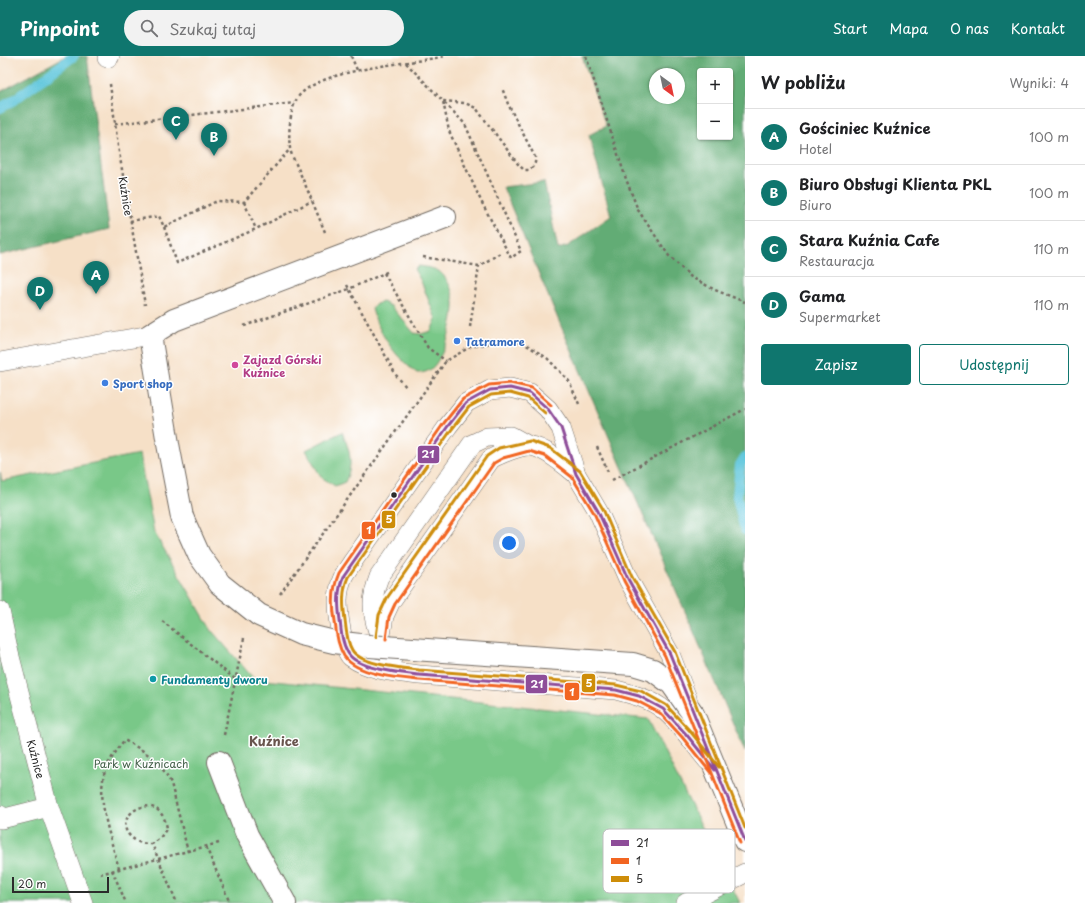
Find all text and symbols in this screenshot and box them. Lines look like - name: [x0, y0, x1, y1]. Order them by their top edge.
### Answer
- search box: [124, 10, 404, 46]
- text: Pinpoint: [20, 14, 100, 42]
- icon: search: [138, 17, 160, 39]
- text: Szukaj tutaj: [170, 17, 256, 40]
- text: Start: [833, 18, 868, 39]
- text: Mapa: [890, 18, 928, 39]
- text: O nas: [950, 18, 989, 39]
- text: Kontakt: [1011, 18, 1065, 39]
- north arrow: [649, 68, 685, 104]
- map controls: [697, 68, 733, 140]
- button: +: [697, 68, 733, 104]
- text: W pobliżu: [761, 69, 846, 95]
- text: Wyniki: 4: [1009, 73, 1069, 92]
- button: −: [697, 104, 733, 140]
- pin: C: [163, 107, 189, 140]
- text: Gościniec Kuźnice: [799, 116, 931, 139]
- pin: B: [201, 123, 227, 156]
- text: A: [769, 127, 779, 146]
- text: 100 m: [1029, 127, 1069, 146]
- text: Hotel: [799, 139, 832, 158]
- text: Biuro Obsługi Klienta PKL: [799, 172, 992, 195]
- street label: Kuźnice: [115, 175, 138, 217]
- text: B: [770, 183, 778, 202]
- text: 100 m: [1029, 183, 1069, 202]
- text: Biuro: [799, 195, 832, 214]
- text: Stara Kuźnia Cafe: [799, 228, 940, 251]
- text: C: [769, 239, 779, 258]
- text: 110 m: [1034, 239, 1069, 258]
- text: Restauracja: [799, 251, 874, 270]
- pin: A: [83, 261, 109, 294]
- pin: D: [27, 277, 53, 310]
- text: Gama: [799, 284, 846, 307]
- text: D: [769, 295, 779, 314]
- text: 110 m: [1034, 295, 1069, 314]
- text: Supermarket: [799, 307, 881, 326]
- place label: Tatramore: [465, 333, 525, 350]
- marker: Tatramore: [452, 336, 462, 346]
- button: Zapisz: [761, 344, 911, 385]
- button: Udostępnij: [919, 344, 1069, 385]
- place label: Zajazd Górski Kuźnice: [243, 351, 321, 381]
- marker: Zajazd Górski Kuźnice: [230, 360, 240, 370]
- place label: Sport shop: [113, 375, 173, 392]
- marker: Sport shop: [100, 378, 110, 388]
- line badge: 21: [417, 445, 440, 464]
- text: 21: [422, 445, 434, 462]
- unlabelled marker: [389, 490, 399, 500]
- line badge: 5: [381, 510, 396, 529]
- text: 5: [385, 510, 393, 527]
- line badge: 1: [361, 521, 376, 540]
- text: 1: [366, 521, 372, 538]
- your location: [499, 533, 519, 553]
- place label: Fundamenty dworu: [161, 671, 268, 688]
- line badge: 5: [581, 673, 596, 693]
- marker: Fundamenty dworu: [148, 674, 158, 684]
- line badge: 21: [525, 674, 548, 694]
- text: 5: [585, 674, 593, 691]
- text: 21: [531, 675, 543, 692]
- line badge: 1: [564, 682, 580, 701]
- text: 1: [569, 683, 575, 700]
- district label: Kuźnice: [249, 731, 299, 750]
- street label: Kuźnice: [23, 738, 49, 780]
- park label: Park w Kuźnicach: [94, 755, 188, 772]
- legend: [603, 829, 735, 893]
- text: 21: [636, 834, 649, 851]
- text: 1: [636, 852, 641, 869]
- text: 5: [636, 870, 643, 887]
- scale bar: [12, 875, 109, 894]
- text: 20 m: [18, 875, 46, 892]

